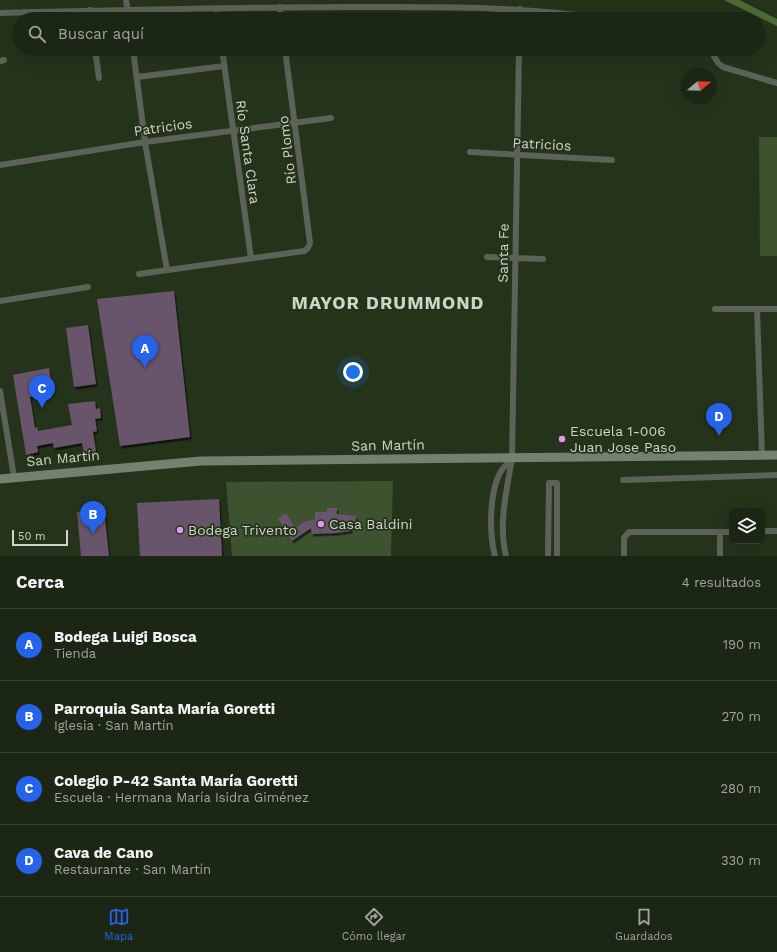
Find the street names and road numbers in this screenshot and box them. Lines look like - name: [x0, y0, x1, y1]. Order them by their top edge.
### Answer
- street label: Río Santa Clara: [233, 99, 263, 205]
- street label: Patricios: [133, 115, 193, 139]
- street label: Río Plomo: [275, 115, 299, 185]
- street label: Patricios: [512, 134, 572, 154]
- street label: Santa Fe: [494, 223, 512, 283]
- street label: San Martín: [351, 436, 425, 454]
- street label: San Martín: [26, 447, 100, 469]

